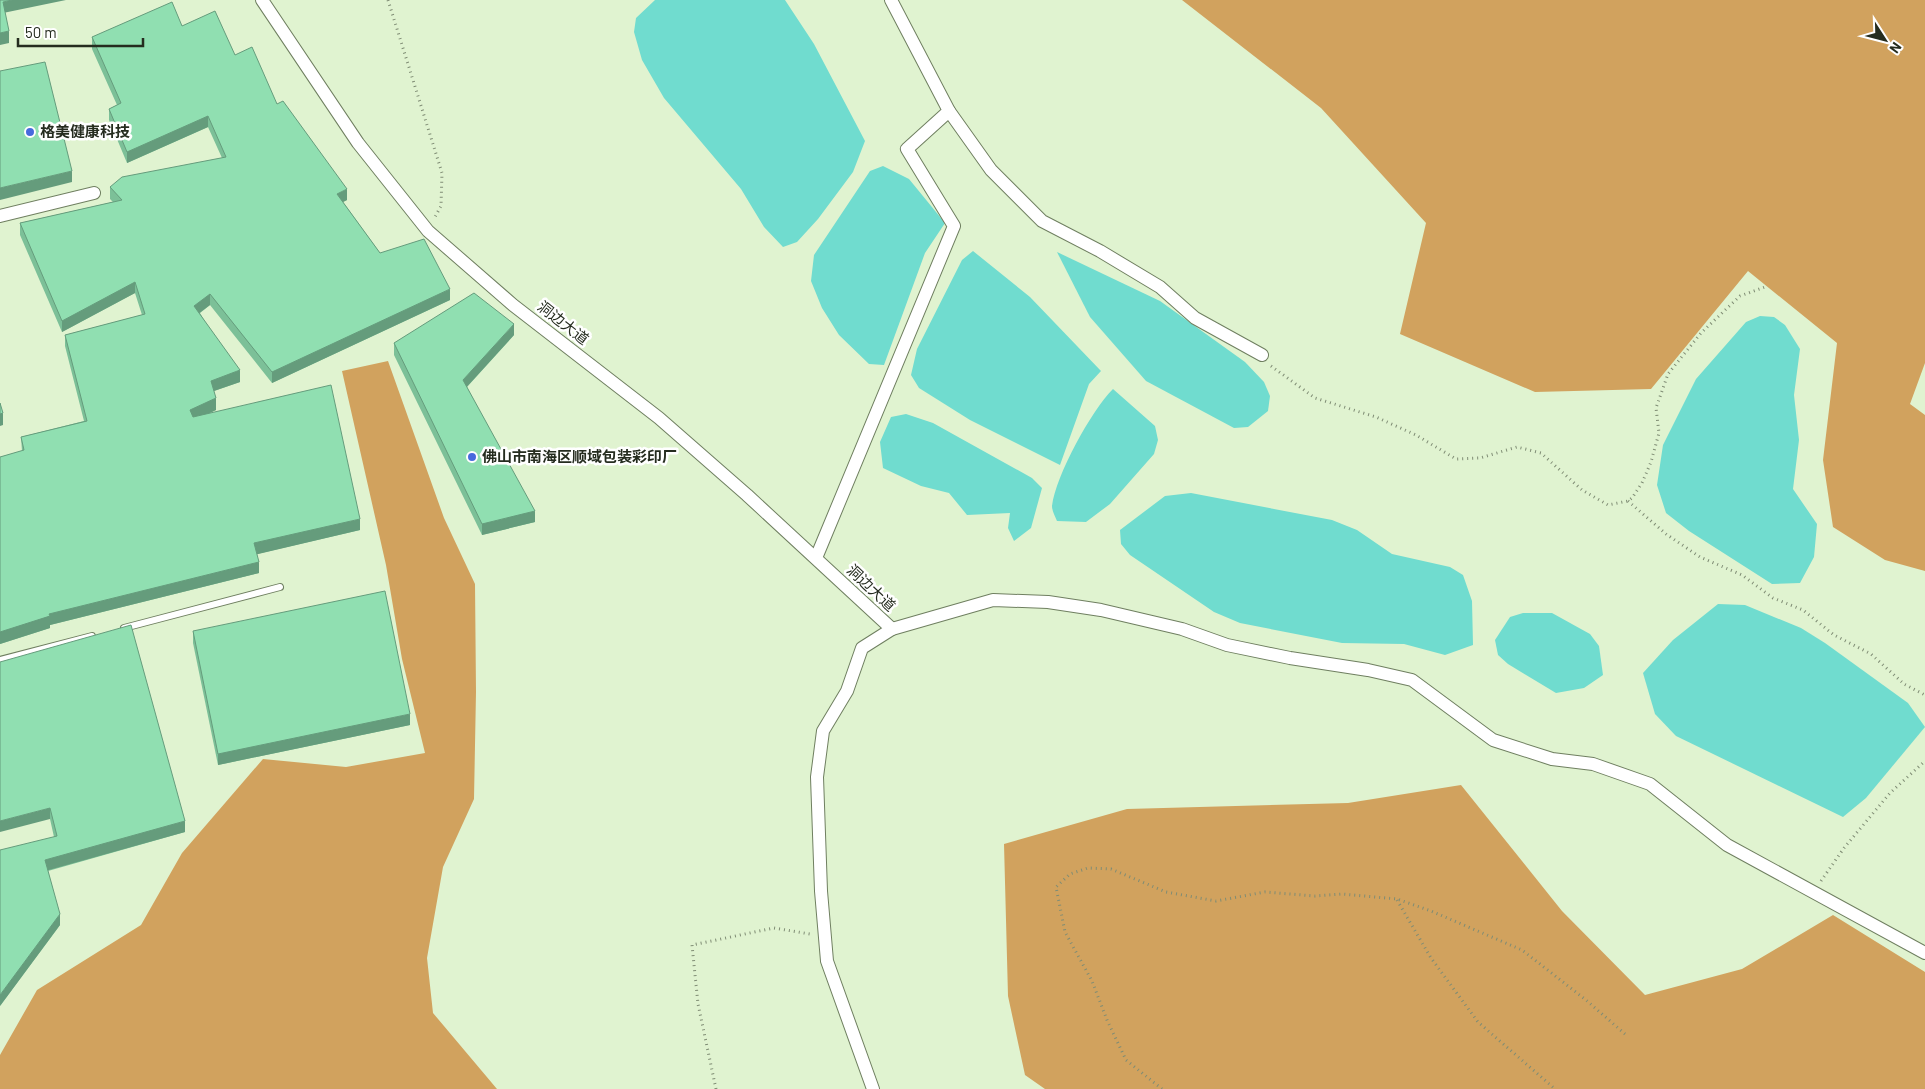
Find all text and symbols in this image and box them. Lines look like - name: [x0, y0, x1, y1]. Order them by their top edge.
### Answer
- scale bar: [18, 15, 142, 47]
- north arrow: [1860, 15, 1910, 65]
- text: 50 m: [25, 23, 57, 41]
- text: N: [1886, 39, 1906, 57]
- place label: 格美健康科技: [40, 122, 130, 140]
- marker: 格美健康科技: [24, 126, 36, 138]
- street label: 洞边大道: [534, 297, 593, 348]
- place label: 佛山市南海区顺域包装彩印厂: [482, 447, 677, 465]
- marker: 佛山市南海区顺域包装彩印厂: [466, 451, 478, 463]
- street label: 洞边大道: [844, 560, 900, 614]

